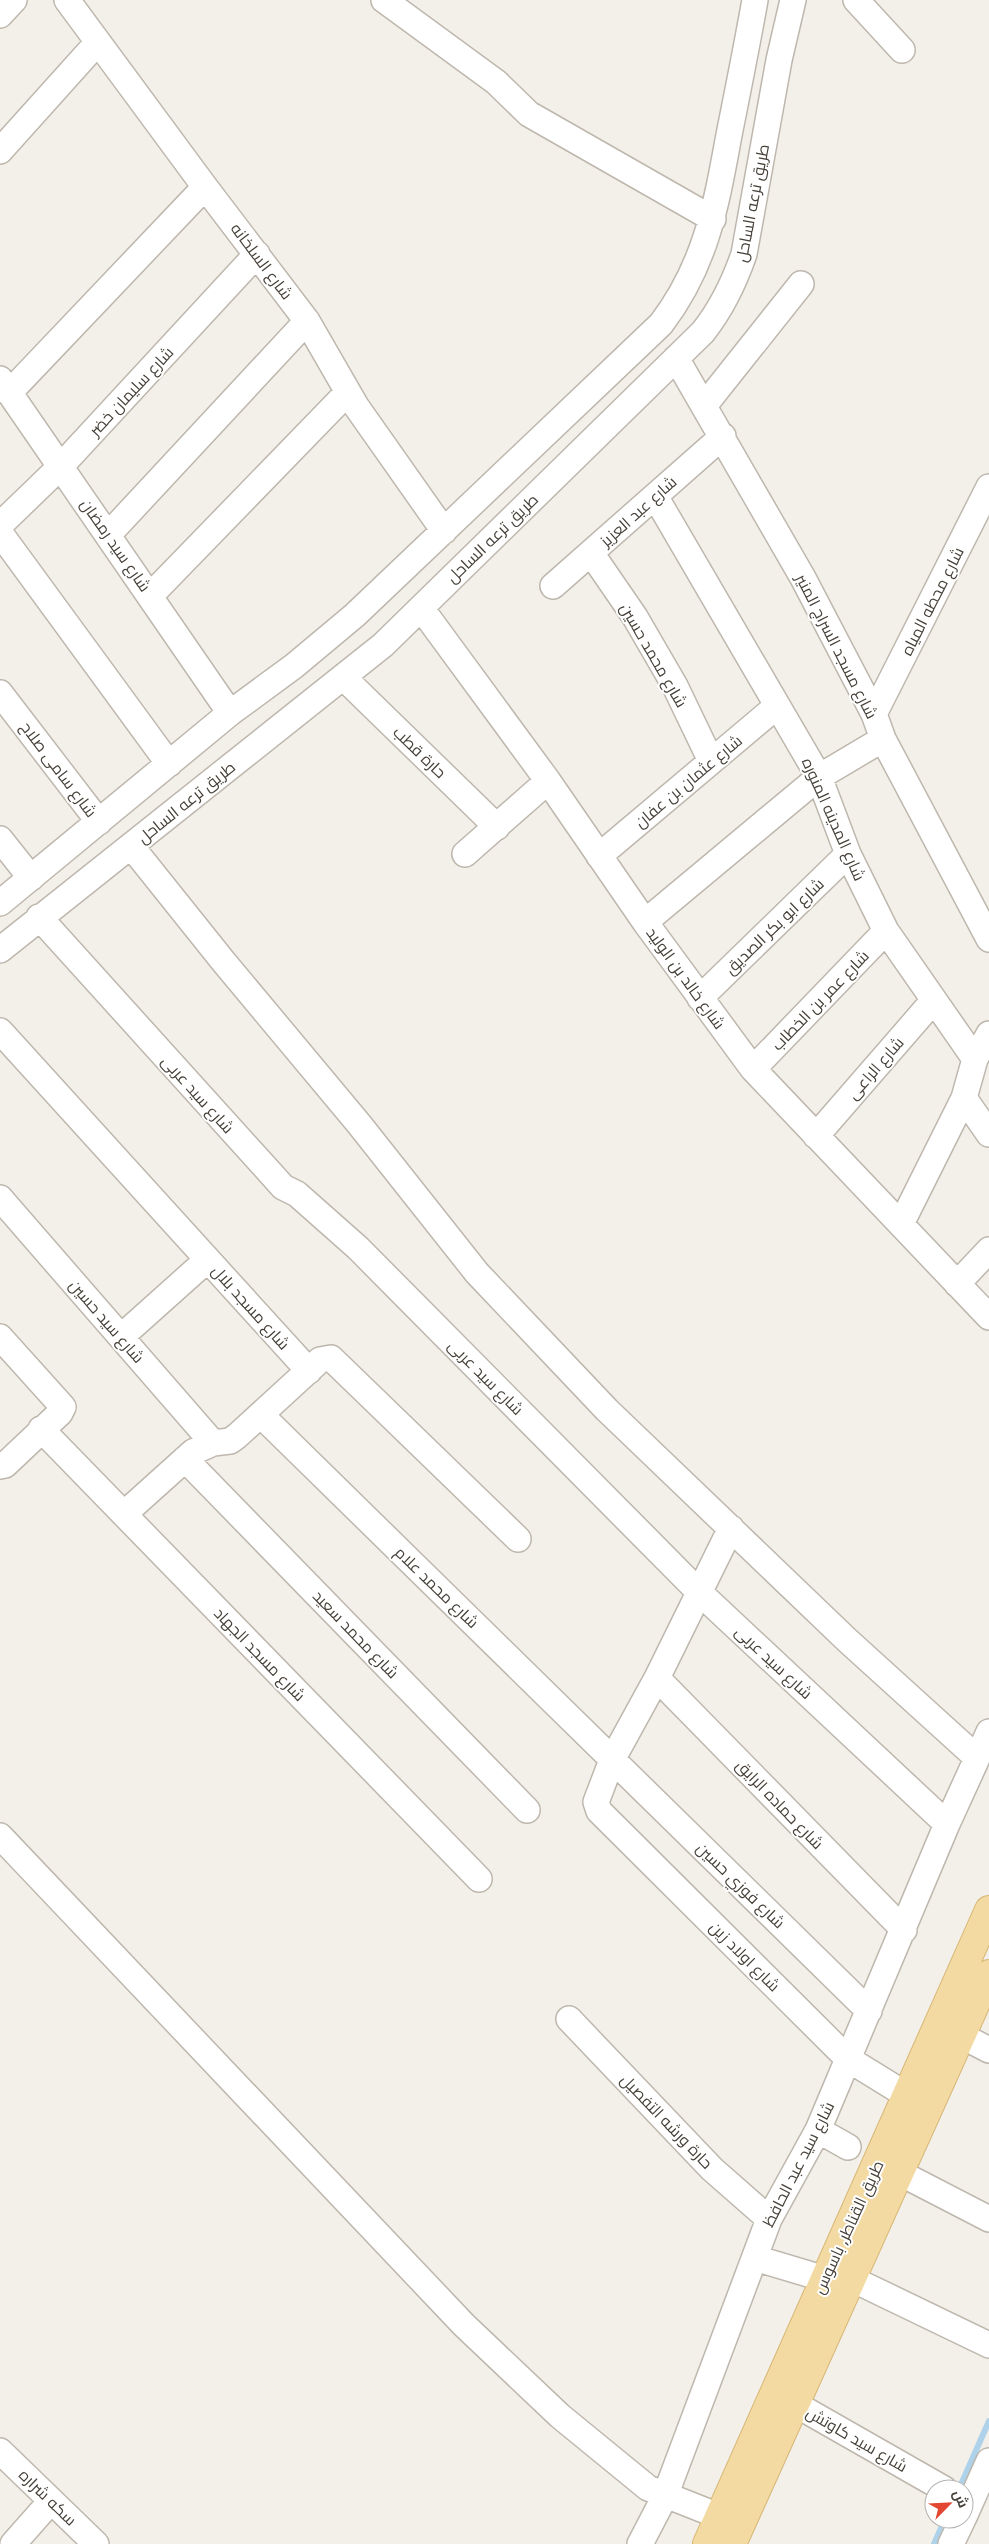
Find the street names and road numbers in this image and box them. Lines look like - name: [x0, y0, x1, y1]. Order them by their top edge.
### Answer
- street label: طريق ترعه الساحل: [730, 142, 774, 264]
- street label: شارع السلخانه: [225, 218, 298, 304]
- street label: شارع سليمان خضر: [83, 341, 179, 442]
- street label: شارع عبد العزيز: [594, 471, 682, 553]
- street label: طريق ترعه الساحل: [441, 488, 543, 588]
- street label: شارع سيد رمضان: [75, 494, 156, 597]
- street label: شارع محطه المياه: [895, 543, 970, 659]
- street label: شارع مسجد السراج المنير: [790, 569, 883, 723]
- street label: شارع محمد حسين: [614, 599, 693, 712]
- street label: شارع سامى صلاح: [15, 717, 102, 822]
- street label: حارة قطب: [389, 721, 451, 783]
- street label: شارع عثمان بن عفان: [629, 729, 747, 833]
- street label: شارع المدينه المنوره: [796, 754, 871, 884]
- street label: طريق ترعه الساحل: [132, 756, 240, 848]
- street label: شارع ابو بكر الصديق: [719, 873, 829, 980]
- street label: شارع خالد بن الوليد: [641, 923, 730, 1034]
- street label: شارع عمر بن الخطاب: [766, 945, 874, 1056]
- street label: شارع الراعى: [842, 1032, 909, 1105]
- street label: شارع سيد عربى: [156, 1050, 239, 1139]
- street label: شارع مسجد بلال: [206, 1260, 295, 1355]
- street label: شارع سيد حسين: [64, 1274, 150, 1368]
- street label: شارع سيد عربى: [443, 1334, 529, 1420]
- street label: شارع محمد علام: [390, 1541, 484, 1633]
- street label: شارع محمد سعيد: [307, 1585, 404, 1684]
- street label: شارع مسجد الجهاد: [209, 1602, 311, 1707]
- street label: شارع سيد عربى: [730, 1620, 818, 1704]
- street label: شارع حماده الرايق: [731, 1754, 829, 1854]
- street label: شارع فوزي حسين: [690, 1837, 790, 1935]
- street label: شارع اولاد زين: [704, 1916, 785, 1997]
- street label: حارة ورشه التفصيل: [616, 2069, 718, 2173]
- street label: شارع سيد عبد الحافظ: [757, 2097, 840, 2231]
- street label: طريق القناطر, باسوس: [807, 2157, 889, 2297]
- street label: شارع سيد كاوتش: [802, 2401, 912, 2478]
- street label: سكه شراره: [14, 2464, 82, 2530]

